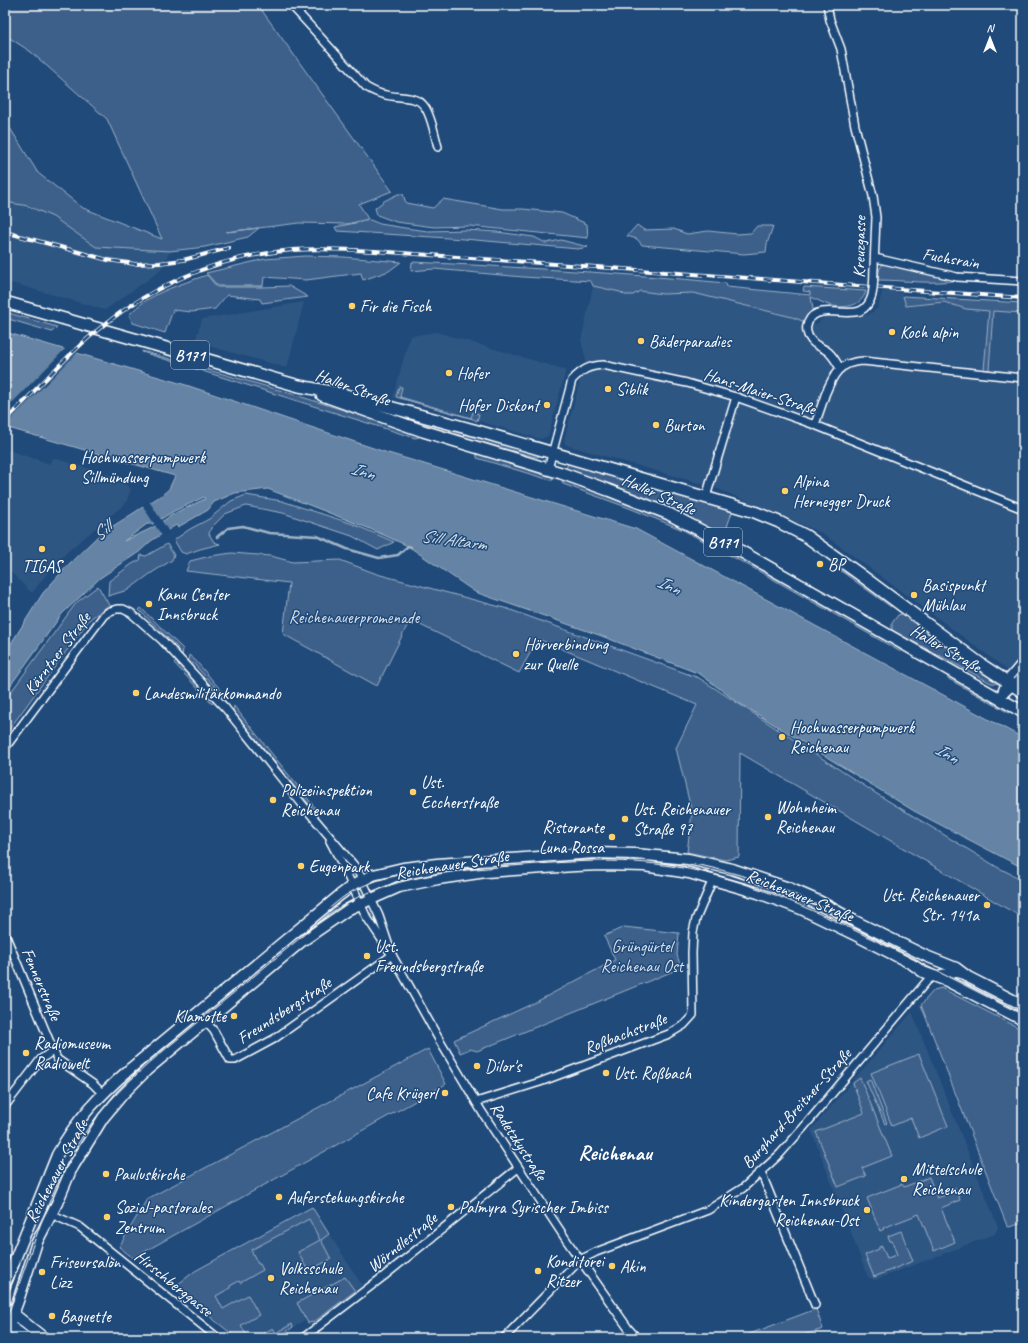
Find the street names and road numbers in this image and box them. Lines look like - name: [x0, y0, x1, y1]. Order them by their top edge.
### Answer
- street label: Kreuzgasse: [848, 214, 871, 278]
- street label: Fuchsrain: [921, 243, 981, 274]
- road number: B171: [171, 341, 209, 369]
- street label: Haller Straße: [313, 364, 395, 411]
- street label: Hans-Maier-Straße: [701, 364, 820, 420]
- street label: Haller Straße: [619, 469, 700, 521]
- road number: B171: [704, 528, 742, 556]
- street label: Kärntner Straße: [20, 607, 96, 699]
- street label: Haller Straße: [907, 620, 986, 678]
- street label: Reichenauer Straße: [394, 845, 511, 884]
- street label: Reichenauer Straße: [743, 864, 858, 927]
- street label: Fennerstraße: [17, 945, 67, 1025]
- street label: Freundsbergstraße: [233, 971, 336, 1049]
- street label: Roßbachstraße: [581, 1008, 671, 1059]
- street label: Burghard-Breitner-Straße: [737, 1043, 857, 1173]
- street label: Radetzkystraße: [486, 1098, 552, 1185]
- street label: Reichenauer Straße: [20, 1115, 93, 1226]
- street label: Wörndlestraße: [363, 1207, 443, 1277]
- street label: Hirschberggasse: [130, 1246, 218, 1322]

